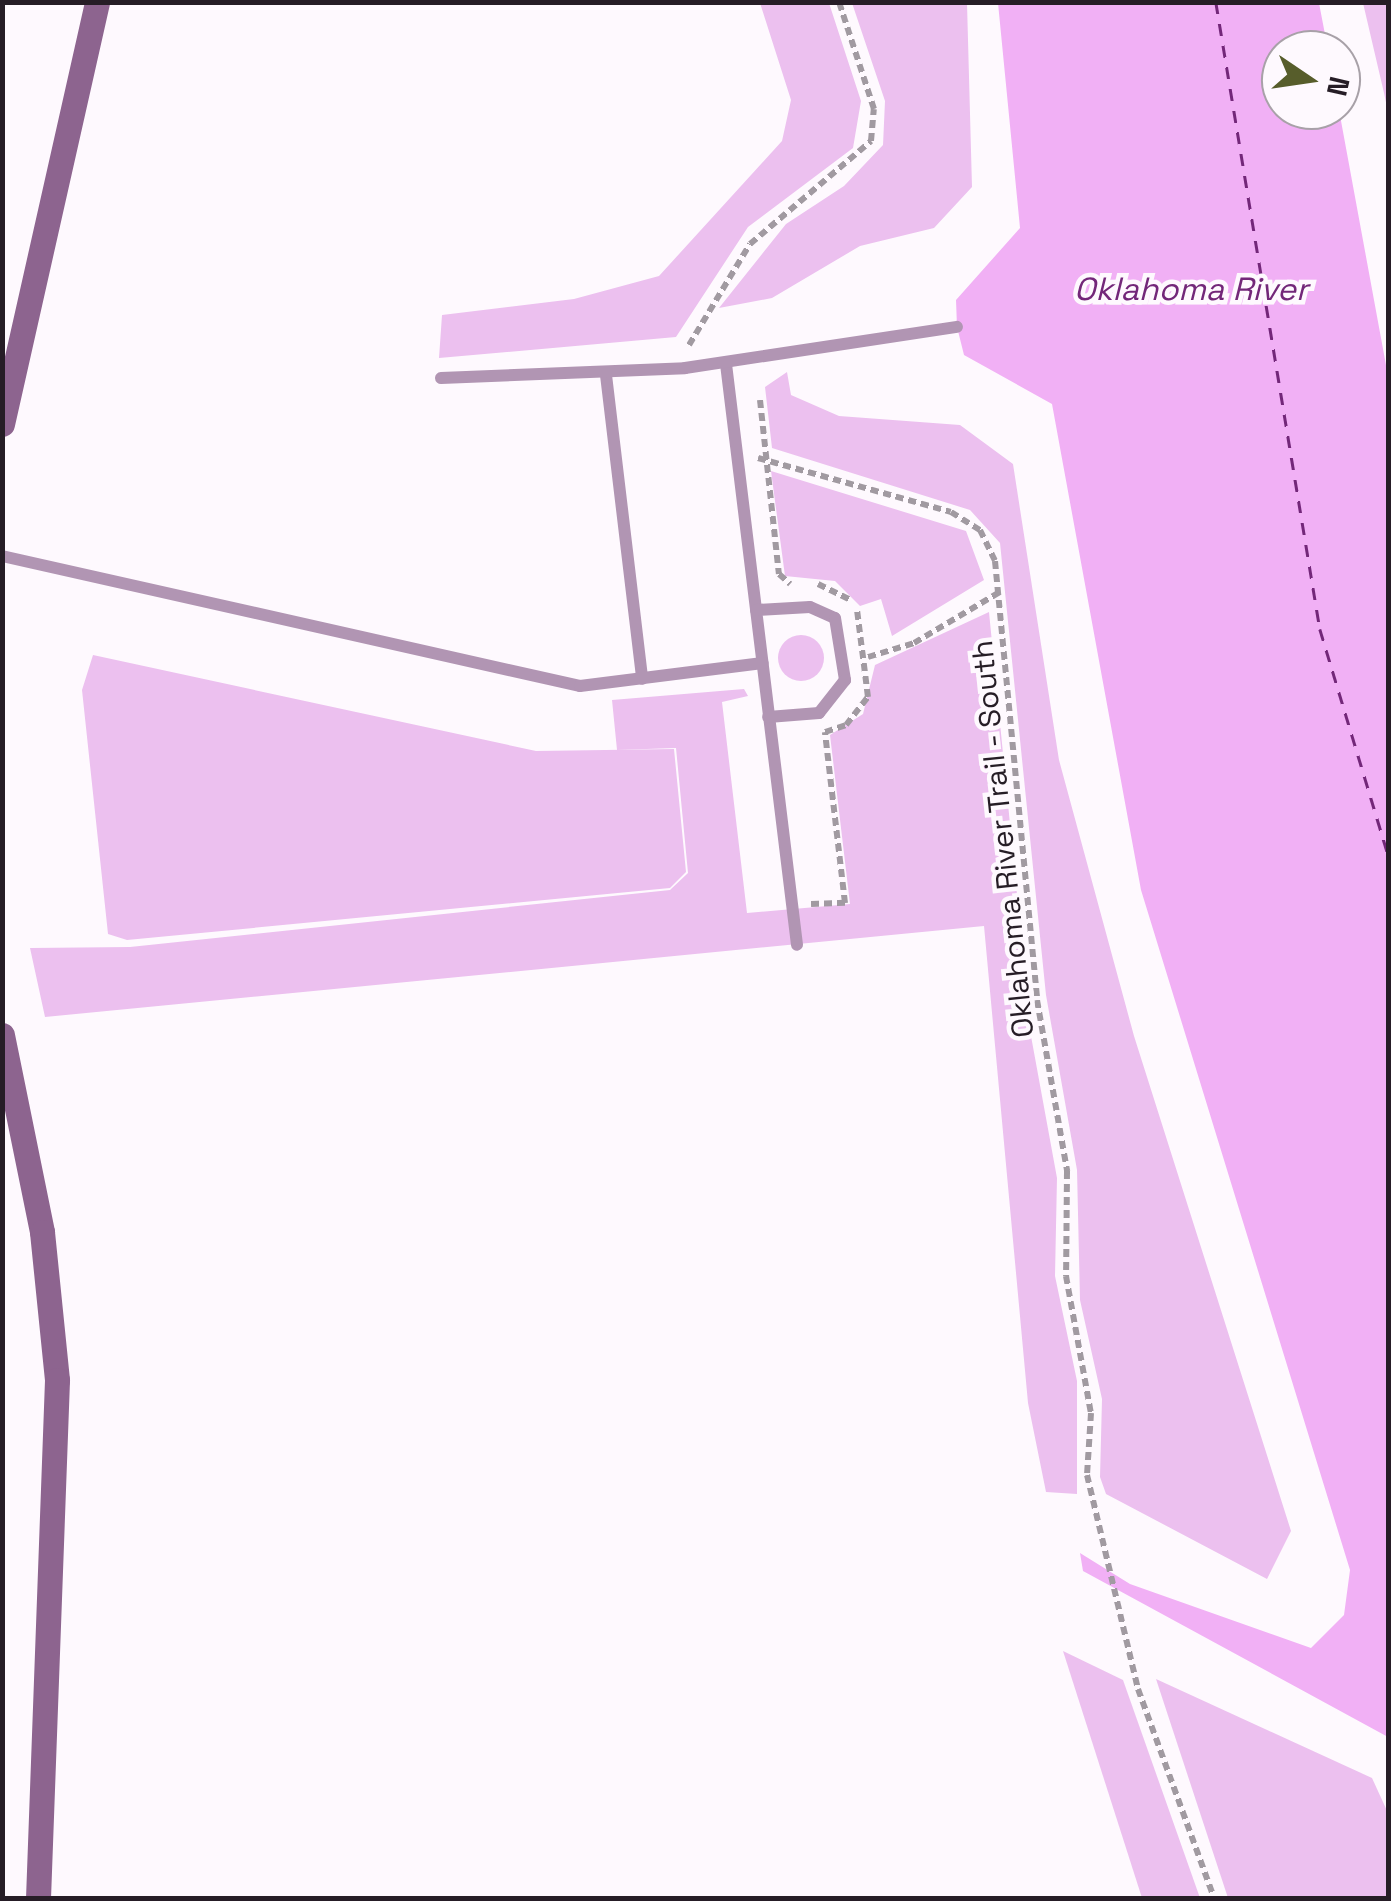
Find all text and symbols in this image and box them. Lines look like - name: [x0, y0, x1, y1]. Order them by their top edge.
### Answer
- north arrow: [1261, 30, 1361, 130]
- text: N: [1319, 73, 1358, 99]
- water label: Oklahoma River: [1074, 270, 1308, 308]
- street label: Oklahoma River Trail - South: [964, 637, 1042, 1041]

